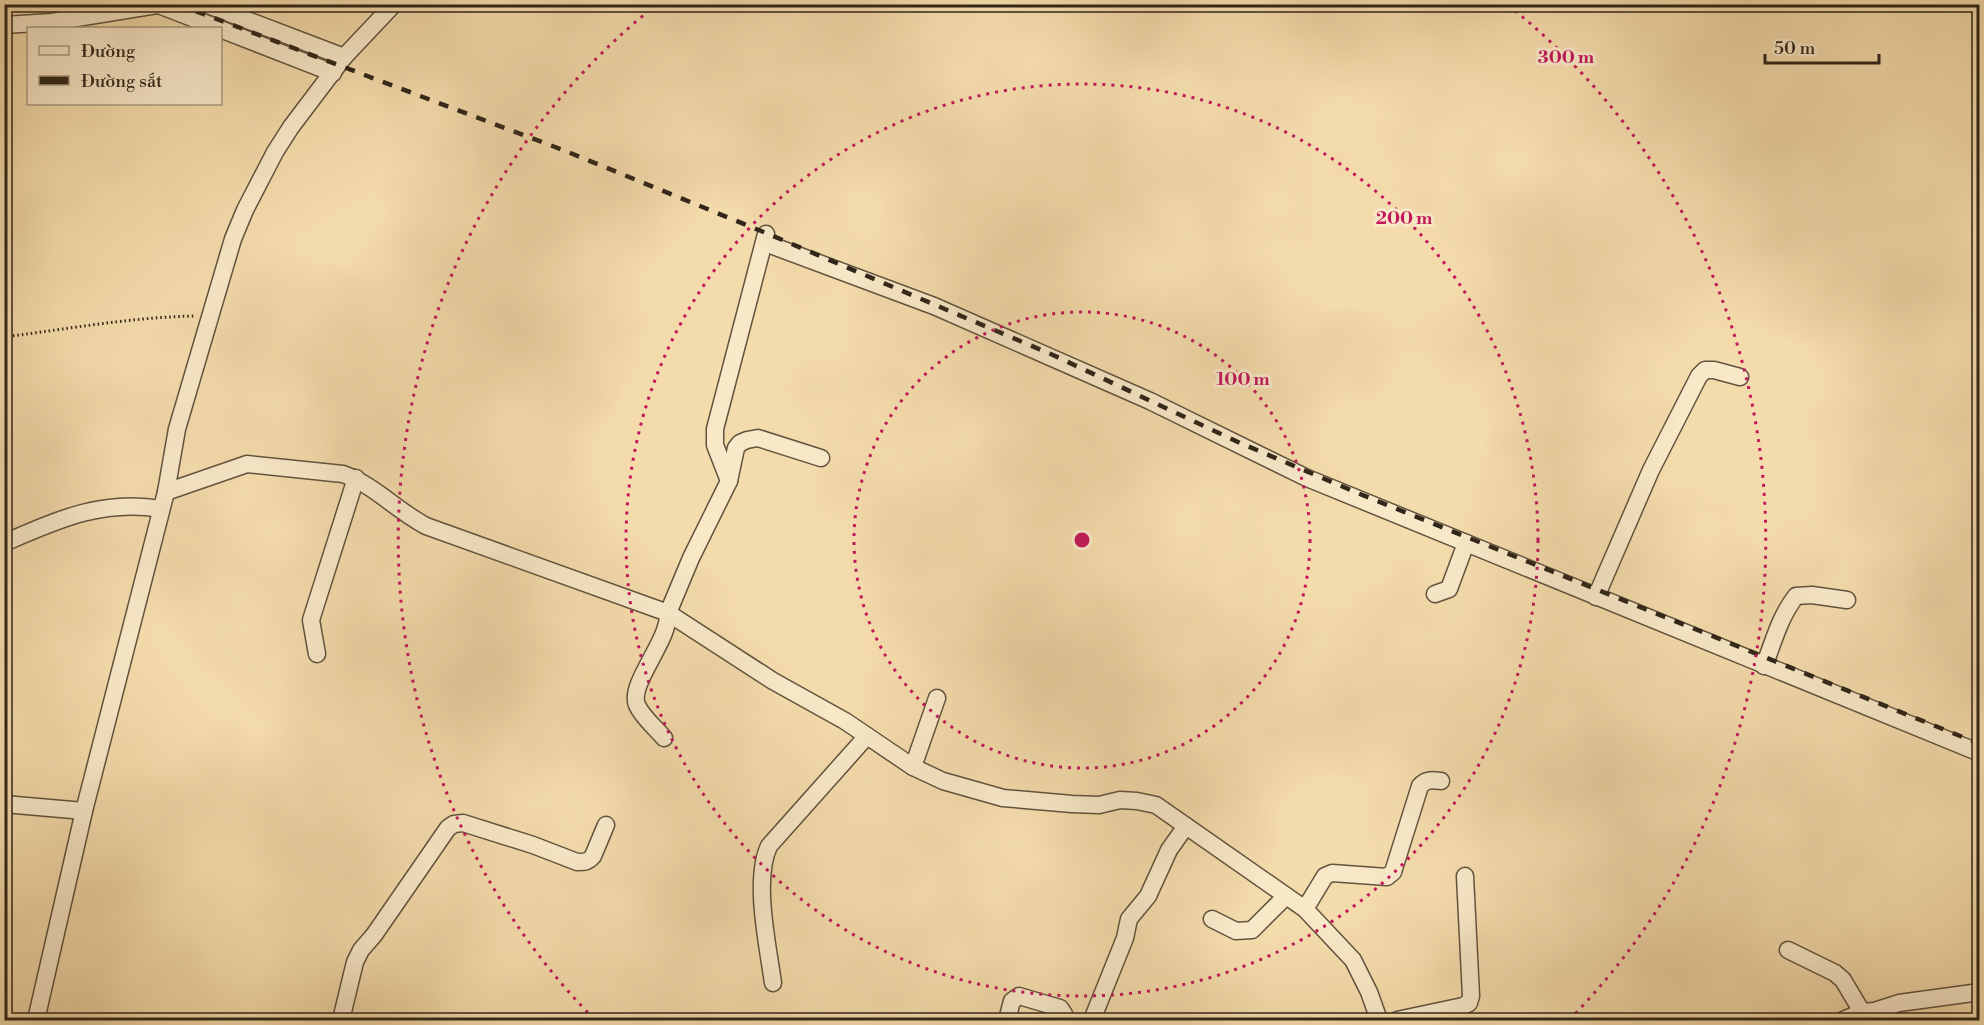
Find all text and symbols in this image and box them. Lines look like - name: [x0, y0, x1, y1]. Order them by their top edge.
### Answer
- legend: [27, 27, 222, 105]
- scale bar: [1765, 27, 1879, 65]
- text: 50 m: [1774, 37, 1816, 60]
- text: Đường: [81, 40, 136, 63]
- text: 300 m: [1538, 46, 1595, 69]
- text: Đường sắt: [81, 70, 163, 93]
- text: 200 m: [1376, 207, 1433, 230]
- text: 100 m: [1216, 368, 1270, 391]
- centre of rings: [1072, 530, 1092, 550]

